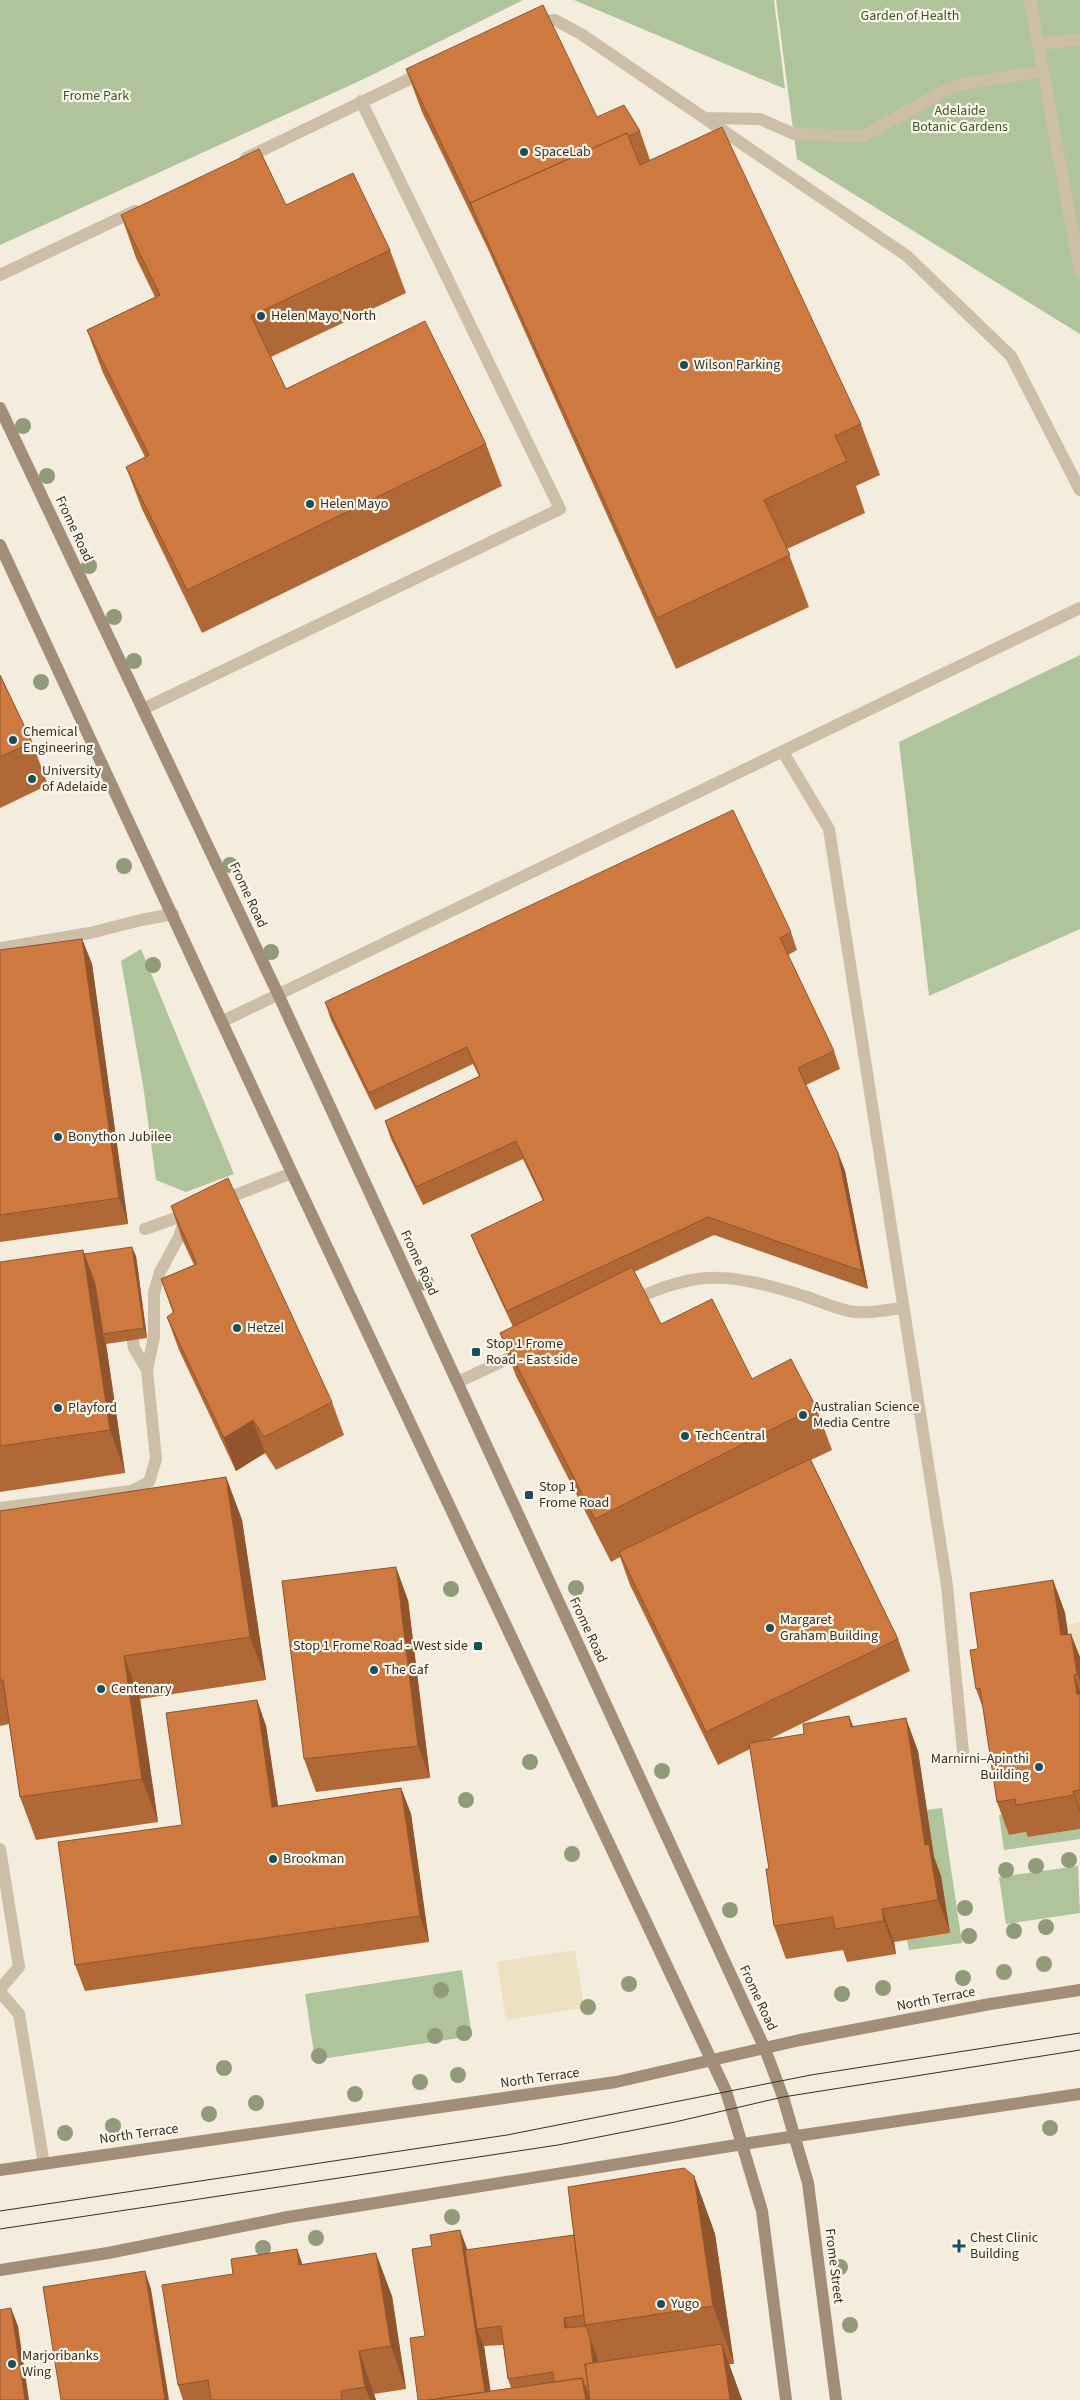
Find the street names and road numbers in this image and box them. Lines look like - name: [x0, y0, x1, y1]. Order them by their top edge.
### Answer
- street label: Frome Road: [50, 493, 98, 565]
- street label: Frome Road: [224, 859, 272, 931]
- street label: Frome Road: [395, 1227, 443, 1299]
- street label: Frome Road: [564, 1594, 612, 1666]
- street label: Frome Road: [734, 1962, 782, 2034]
- street label: North Terrace: [895, 1982, 977, 2016]
- street label: North Terrace: [499, 2063, 581, 2093]
- street label: North Terrace: [98, 2119, 180, 2149]
- street label: Frome Street: [819, 2227, 849, 2305]

